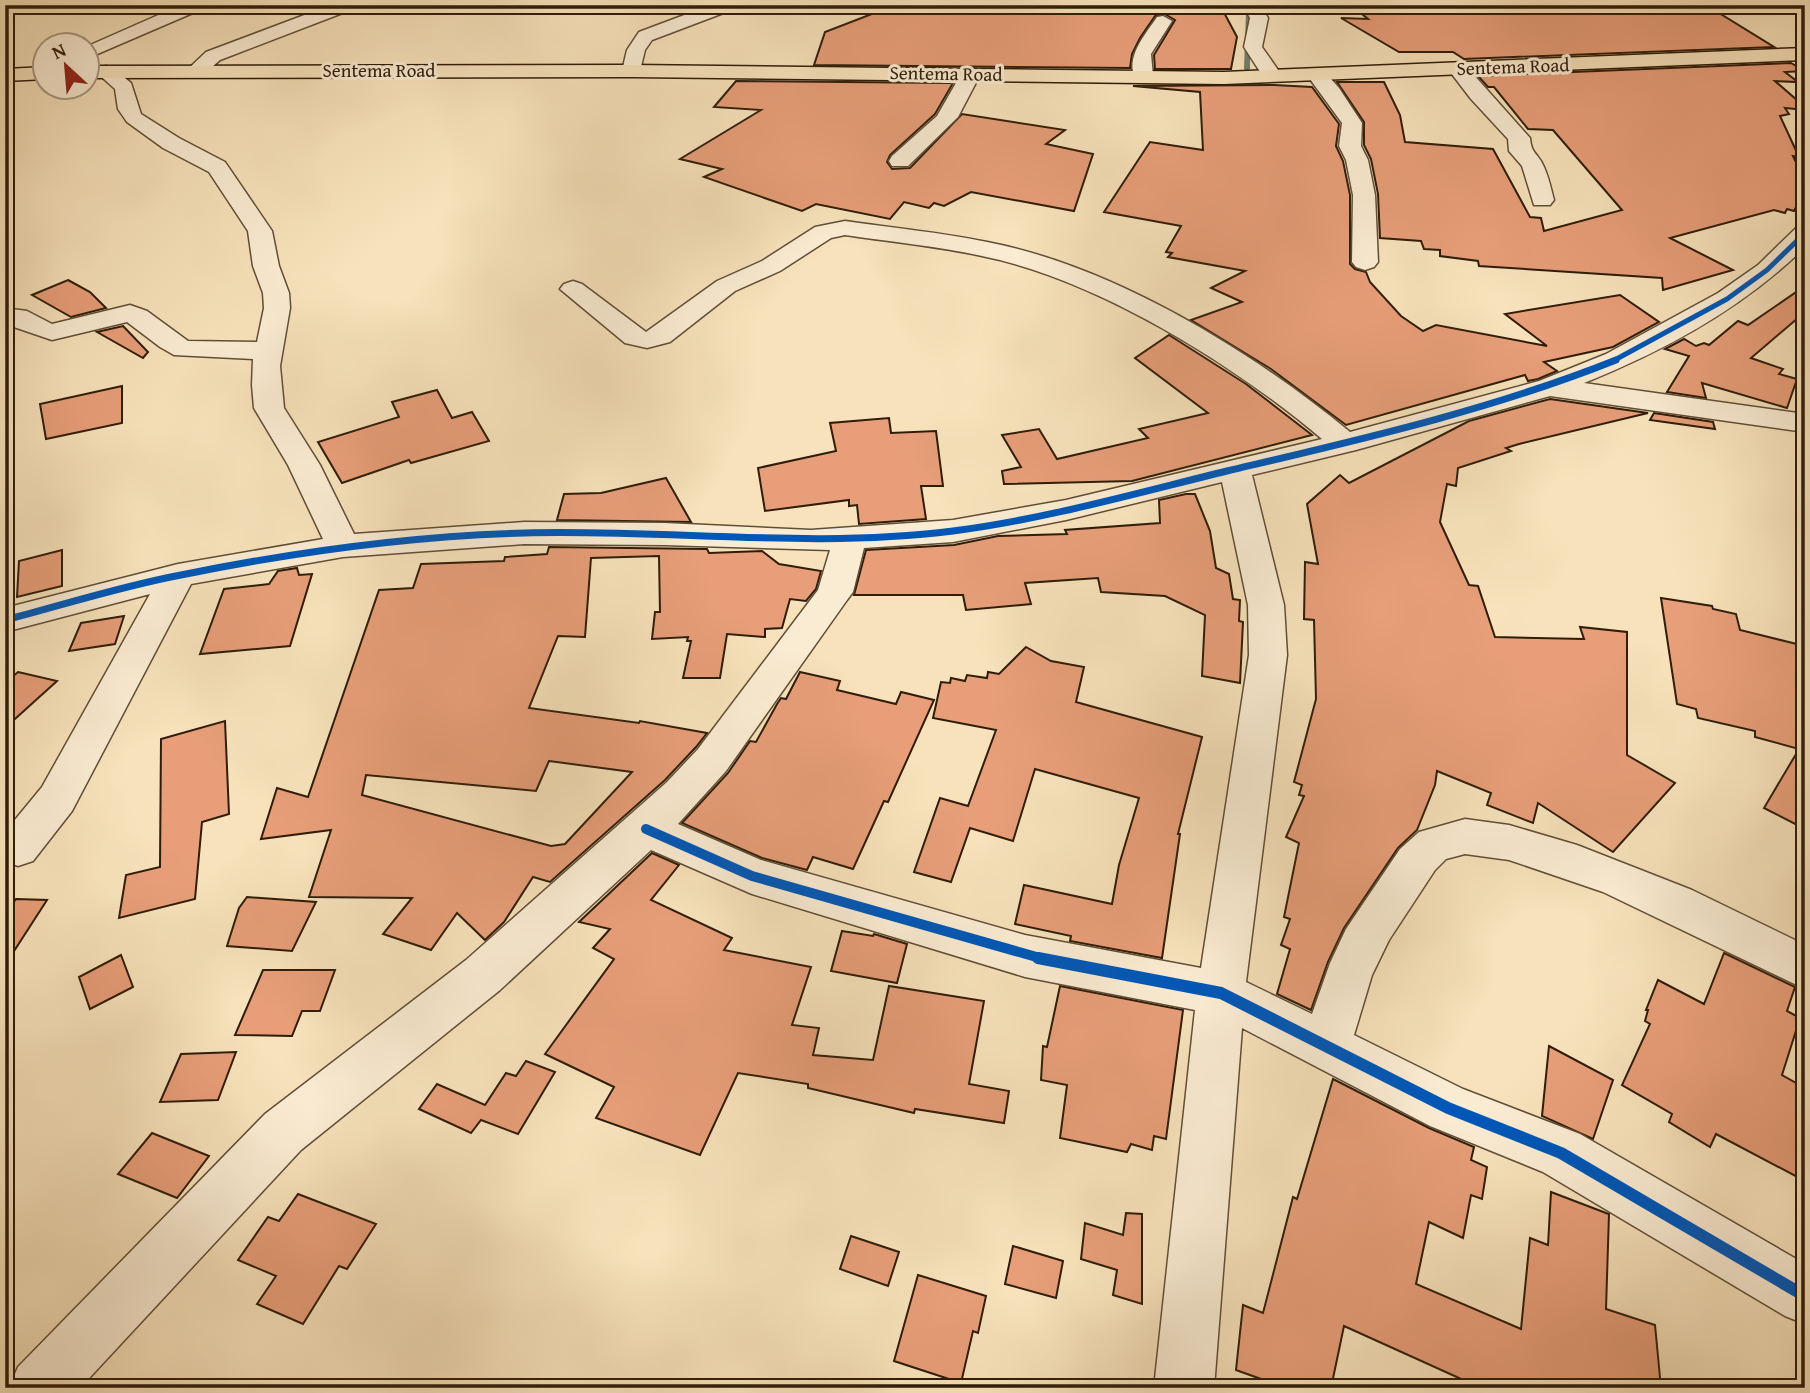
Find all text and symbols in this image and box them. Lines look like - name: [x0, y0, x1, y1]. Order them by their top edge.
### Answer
- north arrow: [32, 32, 102, 102]
- text: N: [47, 35, 71, 66]
- street label: Sentema Road: [1456, 50, 1571, 82]
- street label: Sentema Road: [323, 56, 436, 84]
- street label: Sentema Road: [889, 58, 1004, 88]

